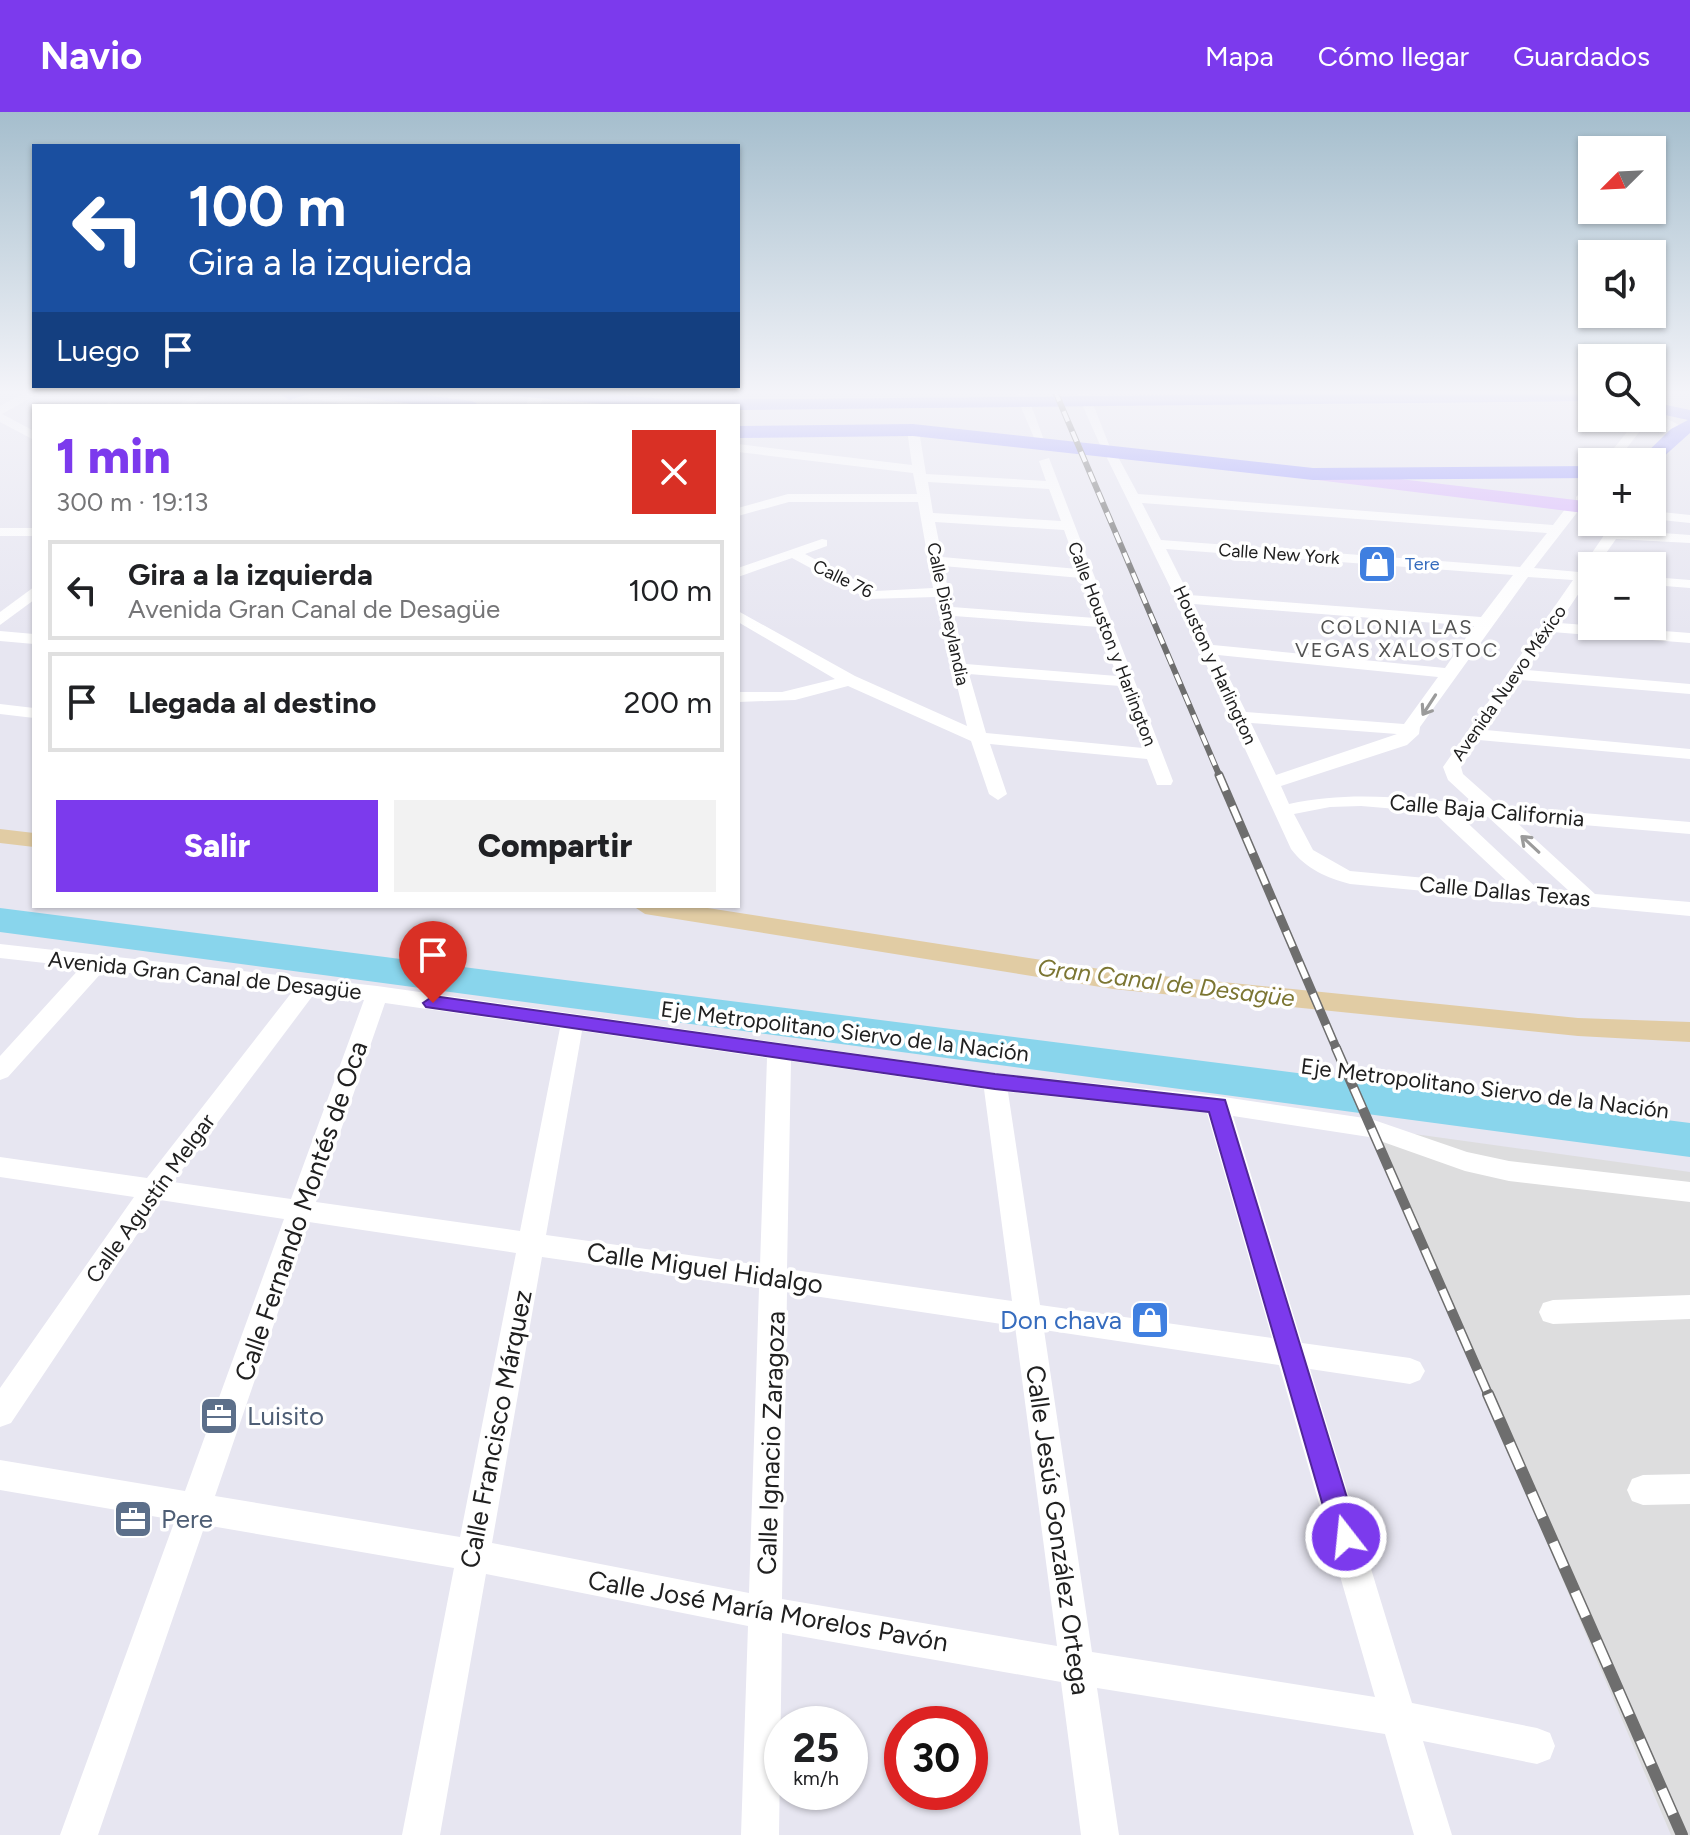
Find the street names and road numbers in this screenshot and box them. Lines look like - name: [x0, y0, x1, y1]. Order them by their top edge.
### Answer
- street label: Calle Houston y Harlington: [1063, 539, 1161, 749]
- street label: Calle New York: [1218, 539, 1341, 569]
- street label: Calle Disneylandia: [922, 541, 974, 687]
- street label: Calle 76: [809, 555, 877, 603]
- street label: Houston y Harlington: [1169, 582, 1261, 748]
- street label: Avenida Nuevo México: [1447, 601, 1571, 765]
- street label: Calle Baja California: [1388, 789, 1585, 832]
- street label: Calle Dallas Texas: [1418, 871, 1592, 912]
- street label: Avenida Gran Canal de Desagüe: [47, 946, 363, 1005]
- street label: Eje Metropolitano Siervo de la Nación: [659, 996, 1031, 1067]
- street label: Calle Fernando Montés de Oca: [228, 1037, 374, 1385]
- street label: Eje Metropolitano Siervo de la Nación: [1299, 1053, 1671, 1124]
- street label: Calle Agustín Melgar: [80, 1108, 221, 1288]
- street label: Calle Miguel Hidalgo: [585, 1236, 825, 1300]
- street label: Calle Francisco Márquez: [453, 1287, 539, 1571]
- street label: Calle Ignacio Zaragoza: [750, 1310, 792, 1576]
- street label: Calle Jesús González Ortega: [1019, 1363, 1097, 1697]
- street label: Calle José María Morelos Pavón: [585, 1564, 951, 1658]

